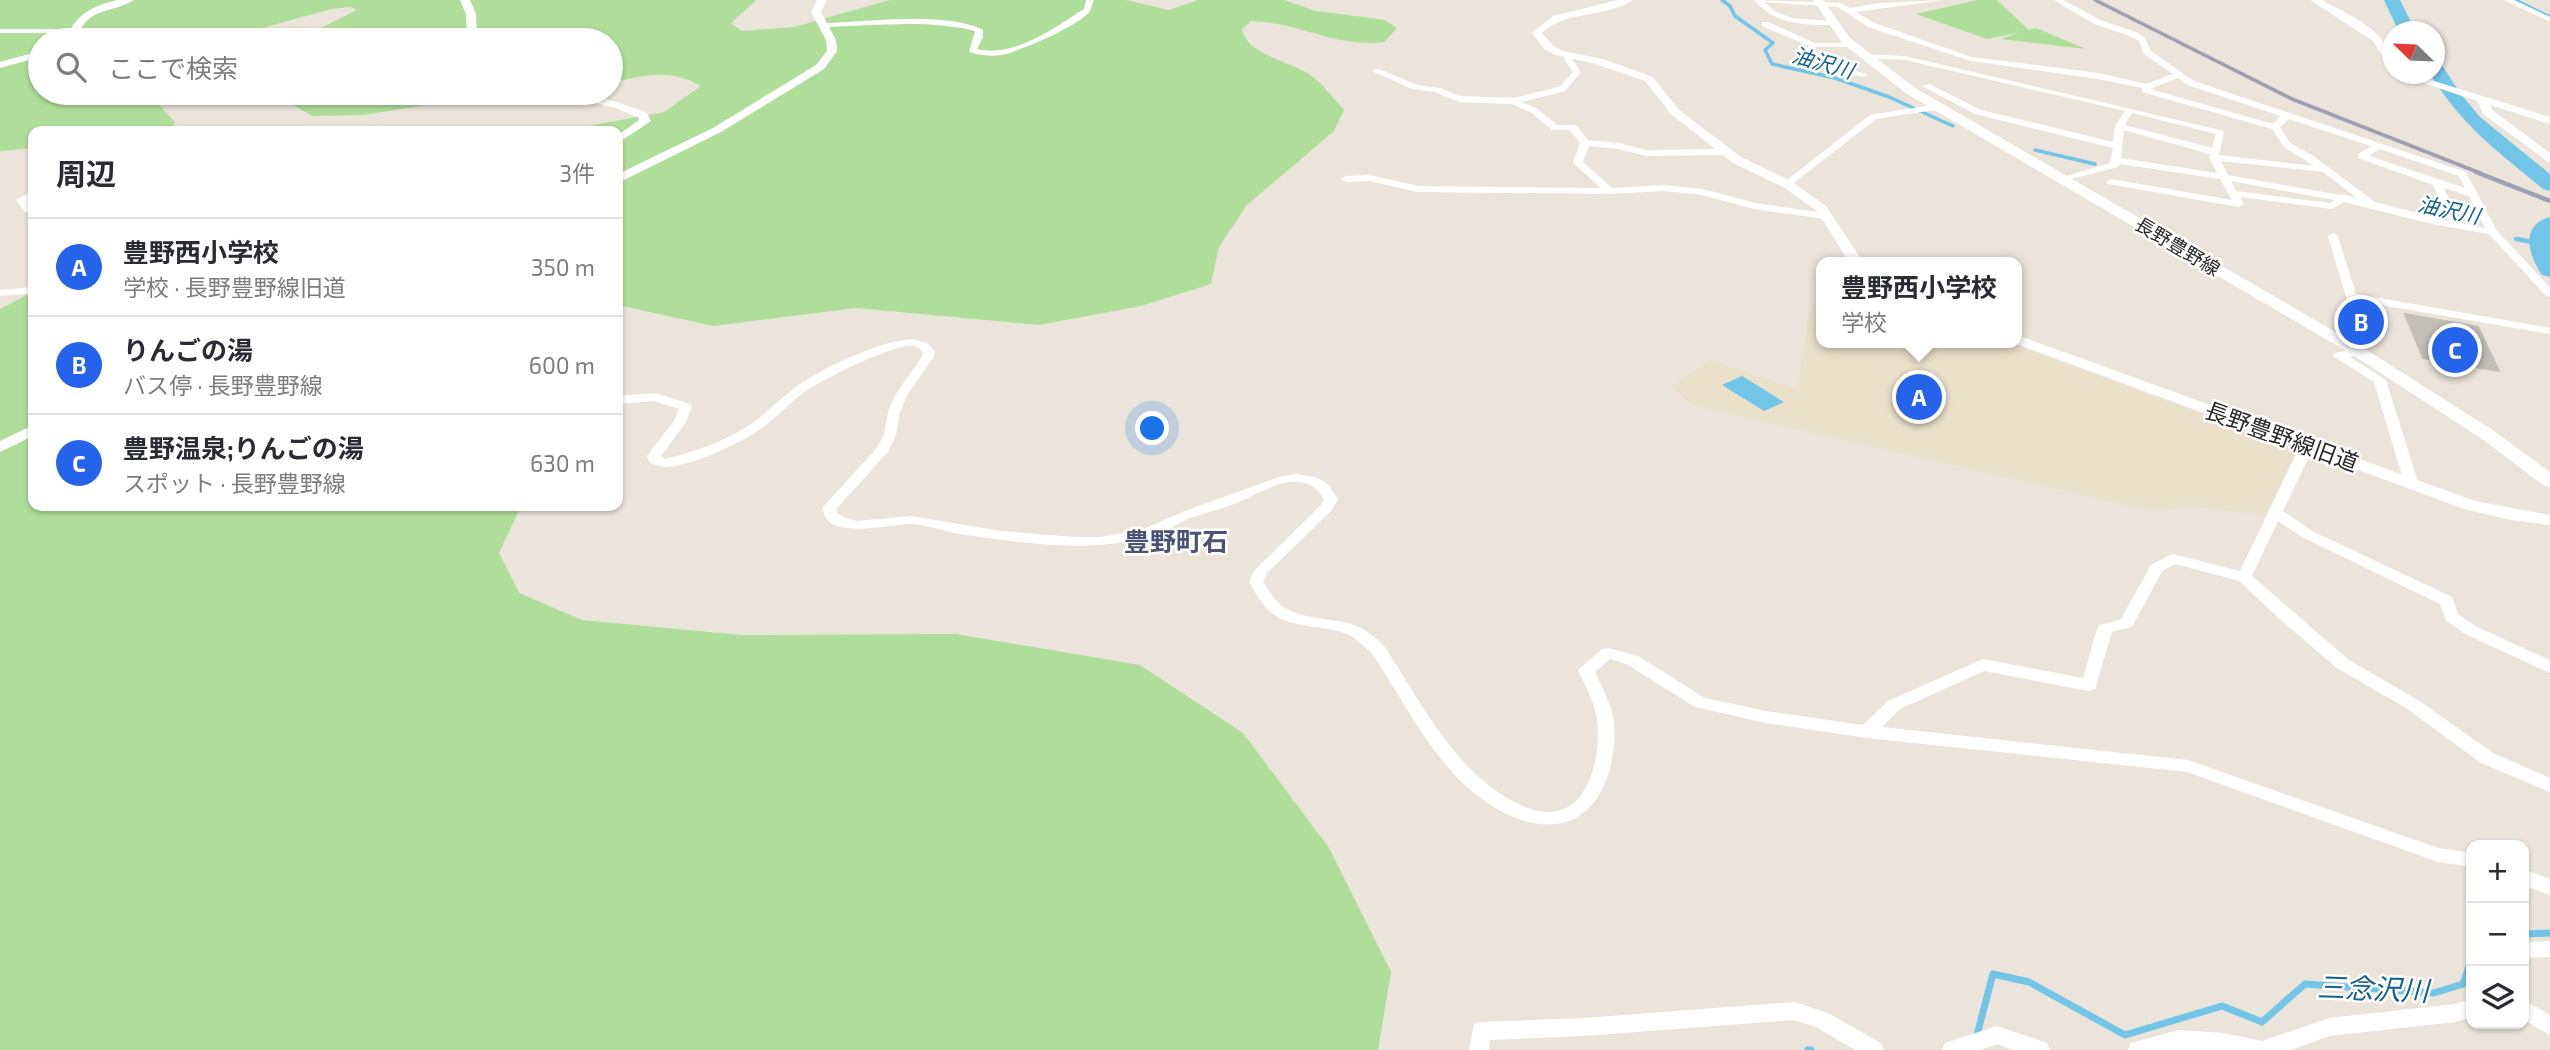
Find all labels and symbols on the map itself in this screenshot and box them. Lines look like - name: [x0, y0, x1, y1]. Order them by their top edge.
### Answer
- north arrow: [2382, 21, 2445, 84]
- water label: 油沢川: [1789, 41, 1859, 83]
- water label: 油沢川: [2416, 190, 2484, 228]
- street label: 長野豊野線: [2131, 212, 2225, 280]
- pin: B: [2338, 296, 2384, 348]
- pin: C: [2432, 324, 2478, 376]
- pin: A: [1896, 371, 1942, 423]
- street label: 長野豊野線旧道: [2202, 395, 2362, 477]
- your location: [1135, 411, 1169, 445]
- district label: 豊野町石: [1124, 525, 1228, 556]
- water label: 三念沢川: [2316, 969, 2433, 1007]

